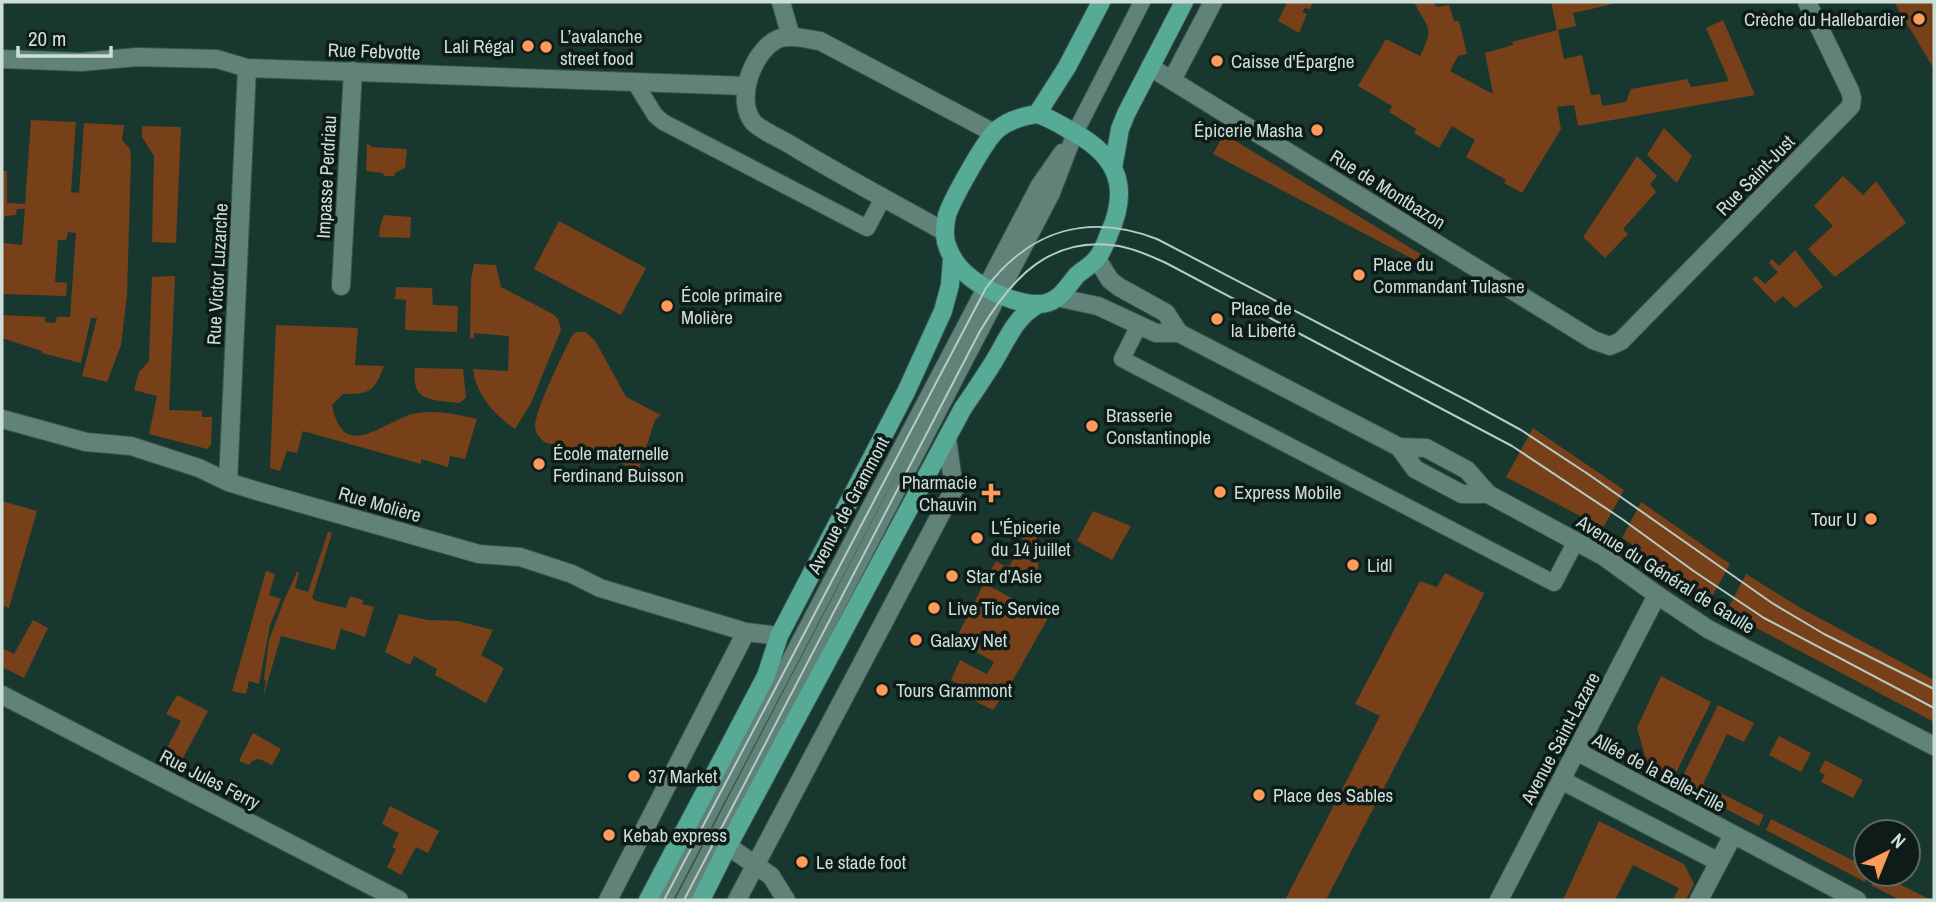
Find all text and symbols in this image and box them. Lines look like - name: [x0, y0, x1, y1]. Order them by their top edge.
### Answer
- place label: Crèche du Hallebardier: [1744, 6, 1906, 32]
- marker: Crèche du Hallebardier: [1911, 11, 1927, 27]
- scale bar: [18, 14, 110, 58]
- place label: L’avalanche street food: [560, 23, 642, 71]
- text: 20 m: [28, 24, 66, 53]
- place label: Lali Régal: [444, 33, 514, 59]
- street label: Rue Febvotte: [327, 36, 421, 66]
- marker: Lali Régal: [520, 38, 536, 54]
- marker: L’avalanche street food: [538, 39, 554, 55]
- place label: Caisse d'Épargne: [1231, 48, 1354, 74]
- marker: Caisse d'Épargne: [1209, 53, 1225, 69]
- street label: Impasse Perdriau: [310, 115, 342, 239]
- place label: Épicerie Masha: [1194, 117, 1303, 143]
- marker: Épicerie Masha: [1309, 122, 1325, 138]
- street label: Rue Saint-Just: [1710, 128, 1801, 221]
- street label: Rue de Montbazon: [1325, 143, 1451, 235]
- street label: Rue Victor Luzarche: [200, 203, 234, 345]
- place label: Place du Commandant Tulasne: [1373, 251, 1525, 299]
- marker: Place du Commandant Tulasne: [1351, 267, 1367, 283]
- place label: École primaire Molière: [681, 282, 782, 330]
- place label: Place de la Liberté: [1231, 295, 1296, 343]
- marker: École primaire Molière: [659, 298, 675, 314]
- marker: Place de la Liberté: [1209, 311, 1225, 327]
- place label: Brasserie Constantinople: [1106, 402, 1211, 450]
- marker: Brasserie Constantinople: [1084, 418, 1100, 434]
- street label: Avenue de Grammont: [800, 431, 896, 579]
- place label: École maternelle Ferdinand Buisson: [553, 440, 684, 488]
- marker: École maternelle Ferdinand Buisson: [531, 456, 547, 472]
- place label: Pharmacie Chauvin: [902, 469, 977, 517]
- place label: Express Mobile: [1234, 479, 1341, 505]
- street label: Rue Molière: [336, 480, 424, 528]
- marker: Express Mobile: [1212, 484, 1228, 500]
- marker: Pharmacie Chauvin: [983, 485, 999, 501]
- place label: Tour U: [1811, 506, 1857, 532]
- street label: Avenue du Général de Gaulle: [1571, 508, 1760, 639]
- marker: Tour U: [1863, 511, 1879, 527]
- place label: L'Épicerie du 14 juillet: [991, 514, 1071, 562]
- marker: L'Épicerie du 14 juillet: [969, 530, 985, 546]
- place label: Lidl: [1367, 552, 1392, 578]
- marker: Lidl: [1345, 557, 1361, 573]
- place label: Star d’Asie: [966, 563, 1042, 589]
- marker: Star d’Asie: [944, 568, 960, 584]
- place label: Live Tic Service: [948, 595, 1060, 621]
- marker: Live Tic Service: [926, 600, 942, 616]
- place label: Galaxy Net: [930, 627, 1008, 653]
- marker: Galaxy Net: [908, 632, 924, 648]
- street label: Avenue Saint-Lazare: [1514, 667, 1606, 809]
- place label: Tours Grammont: [896, 677, 1013, 703]
- marker: Tours Grammont: [874, 682, 890, 698]
- street label: Allée de la Belle-Fille: [1587, 726, 1730, 818]
- street label: Rue Jules Ferry: [155, 743, 265, 815]
- place label: 37 Market: [648, 763, 718, 789]
- marker: 37 Market: [626, 768, 642, 784]
- place label: Place des Sables: [1273, 782, 1394, 808]
- marker: Place des Sables: [1251, 787, 1267, 803]
- north arrow: [1852, 818, 1922, 888]
- place label: Kebab express: [623, 822, 727, 848]
- marker: Kebab express: [601, 827, 617, 843]
- text: N: [1886, 827, 1912, 854]
- place label: Le stade foot: [816, 849, 907, 875]
- marker: Le stade foot: [794, 854, 810, 870]

